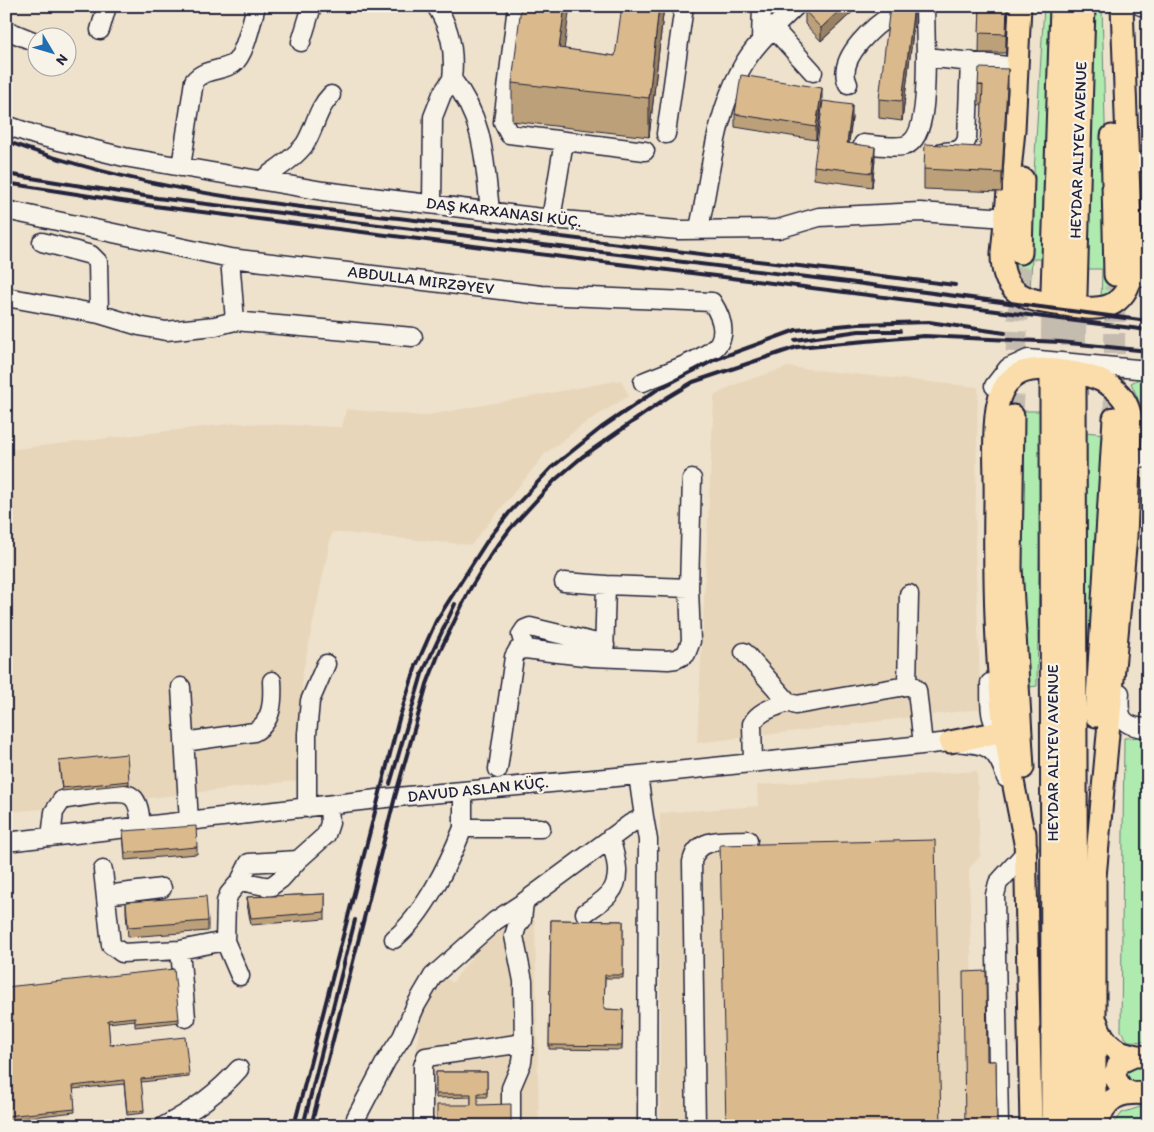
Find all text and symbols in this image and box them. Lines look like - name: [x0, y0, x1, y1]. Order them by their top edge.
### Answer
- north arrow: [28, 28, 78, 78]
- text: N: [52, 51, 71, 69]
- street label: HEYDAR ALIYEV AVENUE: [1065, 61, 1091, 239]
- street label: DAŞ KARXANASI KÜÇ.: [425, 193, 583, 231]
- street label: ABDULLA MIRZƏYEV: [347, 262, 496, 298]
- street label: HEYDAR ALIYEV AVENUE: [1043, 664, 1062, 842]
- street label: DAVUD ASLAN KÜÇ.: [406, 772, 550, 806]

